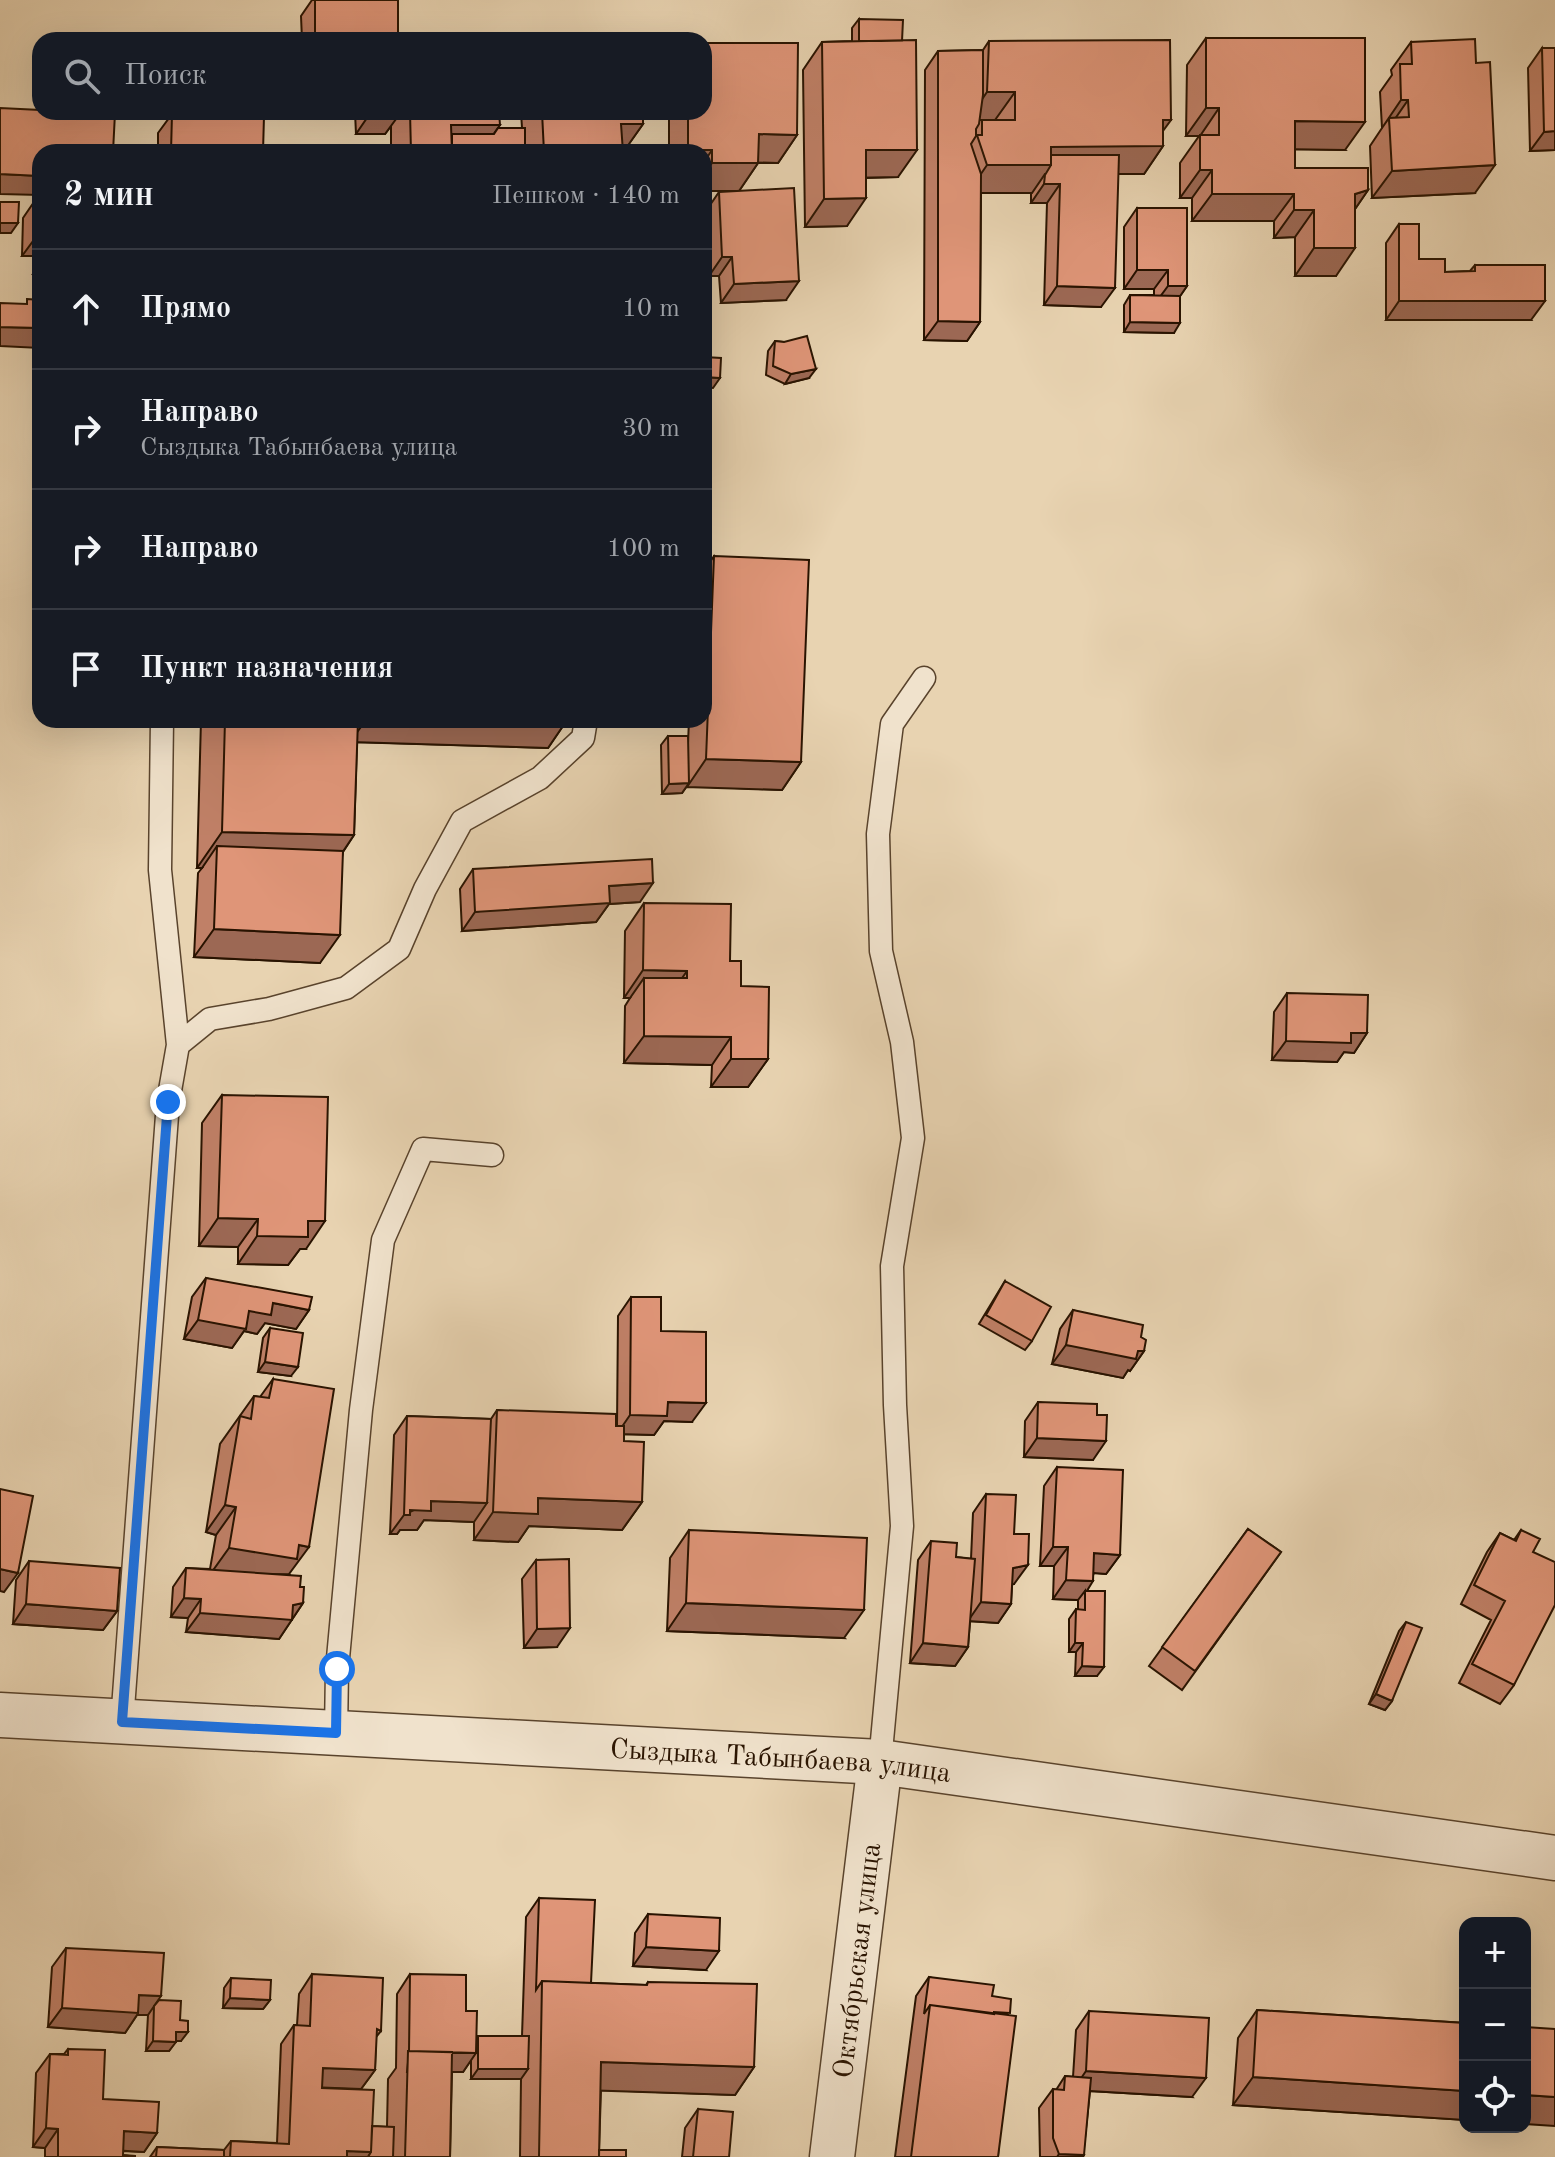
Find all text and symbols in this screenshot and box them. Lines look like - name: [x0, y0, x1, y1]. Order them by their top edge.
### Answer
- search box: [32, 32, 712, 120]
- icon: search: [60, 54, 104, 98]
- text: Поиск: [124, 61, 207, 91]
- text: 2 мин: [64, 179, 154, 213]
- text: Пешком · 140 m: [492, 183, 680, 209]
- icon: ahead: [64, 287, 108, 331]
- text: Прямо: [140, 294, 231, 324]
- text: 10 m: [622, 296, 680, 322]
- text: Направо: [140, 398, 259, 428]
- icon: right: [64, 407, 108, 451]
- text: 30 m: [622, 416, 680, 442]
- text: Сыздыка Табынбаева улица: [140, 435, 457, 461]
- icon: right: [64, 527, 108, 571]
- text: Направо: [140, 534, 259, 564]
- text: 100 m: [607, 536, 680, 562]
- icon: arrive: [64, 647, 108, 691]
- text: Пункт назначения: [140, 654, 393, 684]
- route end: [150, 1084, 186, 1120]
- route start: [319, 1651, 355, 1687]
- street label: Сыздыка Табынбаева улица: [609, 1737, 953, 1789]
- street label: Октябрьская улица: [831, 1841, 887, 2080]
- map controls: [1459, 1917, 1531, 2133]
- button: +: [1459, 1917, 1531, 1989]
- button: −: [1459, 1989, 1531, 2061]
- button: locate: [1459, 2061, 1531, 2133]

